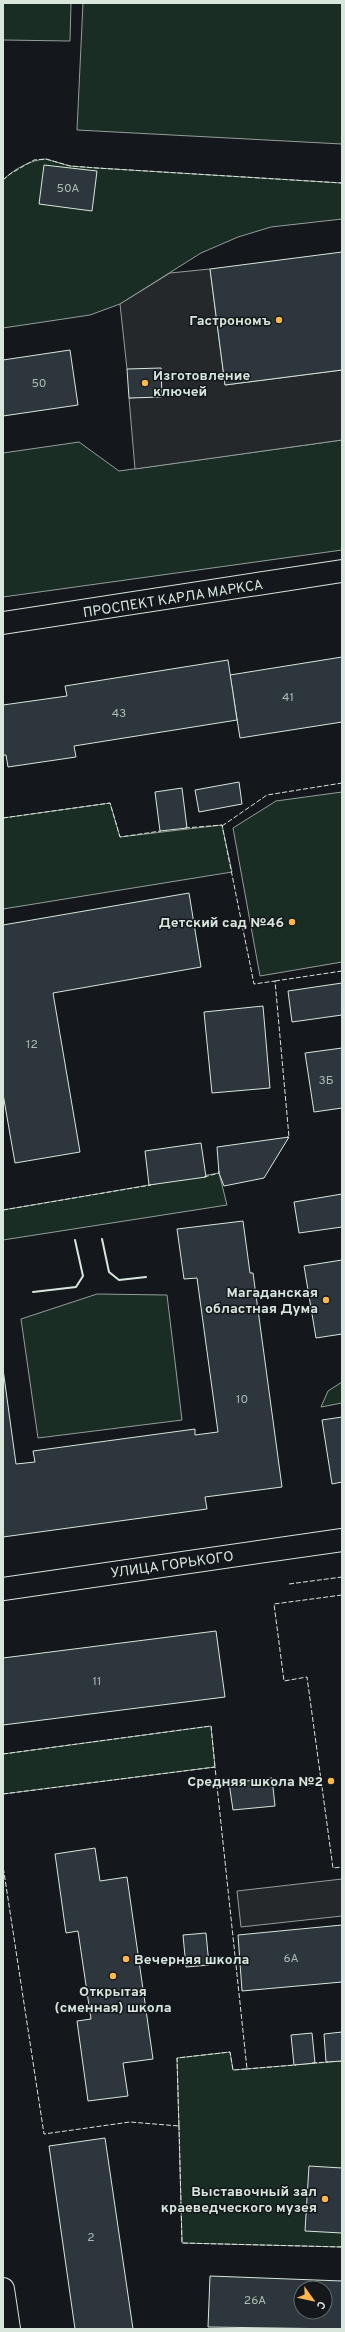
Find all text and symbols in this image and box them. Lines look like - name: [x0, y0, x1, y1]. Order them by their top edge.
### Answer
- house number: 50А: [57, 181, 79, 197]
- place label: Гастрономъ: [189, 313, 271, 330]
- marker: Гастрономъ: [274, 315, 284, 325]
- place label: Изготовление ключей: [153, 368, 250, 401]
- house number: 50: [31, 376, 47, 392]
- marker: Изготовление ключей: [140, 378, 150, 388]
- street label: ПРОСПЕКТ КАРЛА МАРКСА: [82, 577, 265, 622]
- house number: 41: [282, 690, 294, 706]
- house number: 43: [112, 706, 126, 722]
- place label: Детский сад №46: [159, 915, 284, 932]
- marker: Детский сад №46: [287, 917, 297, 927]
- house number: 12: [26, 1037, 38, 1053]
- house number: 3Б: [318, 1073, 334, 1089]
- place label: Магаданская областная Дума: [205, 1285, 318, 1318]
- marker: Магаданская областная Дума: [321, 1295, 331, 1305]
- house number: 10: [236, 1392, 248, 1408]
- street label: УЛИЦА ГОРЬКОГО: [110, 1548, 235, 1583]
- house number: 11: [93, 1674, 101, 1690]
- place label: Средняя школа №2: [187, 1774, 323, 1791]
- marker: Средняя школа №2: [326, 1776, 336, 1786]
- house number: 6А: [283, 1951, 299, 1967]
- place label: Вечерняя школа: [134, 1952, 249, 1969]
- marker: Вечерняя школа: [121, 1954, 131, 1964]
- marker: Открытая (сменная) школа: [108, 1971, 118, 1981]
- place label: Открытая (сменная) школа: [54, 1984, 172, 2017]
- place label: Выставочный зал краеведческого музея: [161, 2184, 317, 2217]
- marker: Выставочный зал краеведческого музея: [320, 2194, 330, 2204]
- house number: 2: [87, 2230, 95, 2246]
- north arrow: [293, 2280, 333, 2320]
- house number: 26А: [244, 2293, 266, 2309]
- text: С: [313, 2298, 328, 2312]

